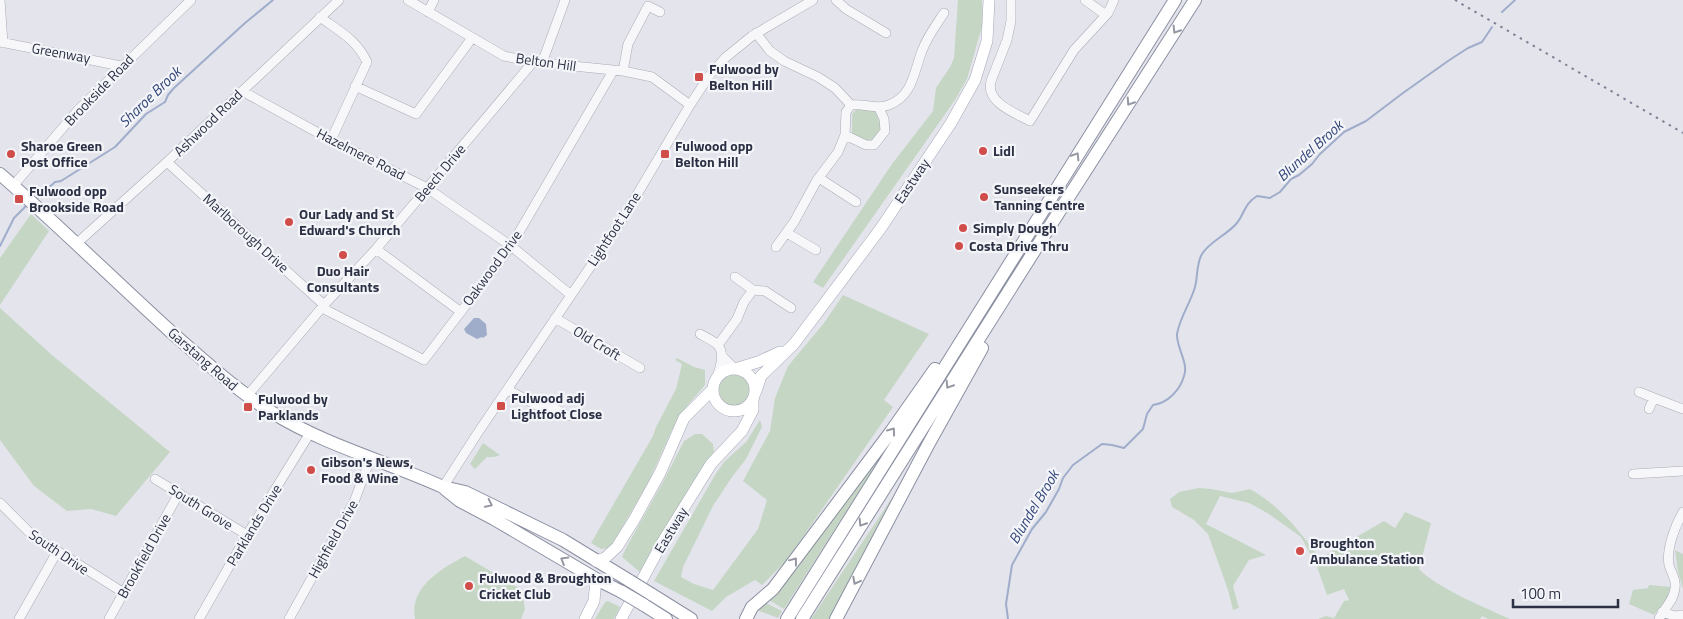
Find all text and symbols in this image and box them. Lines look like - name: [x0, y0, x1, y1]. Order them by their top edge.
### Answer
- one-way arrow: [1173, 25, 1182, 34]
- street label: Greenway: [30, 37, 92, 68]
- street label: Belton Hill: [514, 47, 578, 76]
- street label: Brookside Road: [59, 49, 138, 130]
- place label: Fulwood by Belton Hill: [709, 58, 779, 95]
- water label: Sharoe Brook: [113, 59, 188, 132]
- marker: Fulwood by Belton Hill: [693, 71, 705, 83]
- street label: Ashwood Road: [169, 84, 247, 161]
- one-way arrow: [1127, 96, 1137, 105]
- water label: Blundel Brook: [1271, 113, 1350, 187]
- street label: Hazelmere Road: [313, 122, 409, 185]
- place label: Sharoe Green Post Office: [21, 135, 102, 172]
- place label: Fulwood opp Belton Hill: [675, 135, 753, 172]
- street label: Beech Drive: [409, 139, 470, 206]
- place label: Lidl: [993, 140, 1015, 161]
- marker: Lidl: [977, 145, 989, 157]
- marker: Sharoe Green Post Office: [5, 148, 17, 160]
- marker: Fulwood opp Belton Hill: [659, 148, 671, 160]
- one-way arrow: [1070, 152, 1079, 162]
- street label: Eastway: [889, 154, 935, 208]
- place label: Sunseekers Tanning Centre: [994, 178, 1085, 215]
- place label: Fulwood opp Brookside Road: [29, 180, 124, 217]
- street label: Lightfoot Lane: [582, 187, 646, 270]
- street label: Marlborough Drive: [199, 188, 294, 277]
- marker: Sunseekers Tanning Centre: [978, 191, 990, 203]
- marker: Fulwood opp Brookside Road: [13, 193, 25, 205]
- place label: Our Lady and St Edward's Church: [299, 203, 401, 240]
- marker: Our Lady and St Edward's Church: [283, 216, 295, 228]
- place label: Simply Dough: [973, 217, 1057, 238]
- marker: Simply Dough: [957, 222, 969, 234]
- street label: Oakwood Drive: [457, 225, 526, 310]
- place label: Costa Drive Thru: [969, 235, 1069, 256]
- marker: Costa Drive Thru: [953, 240, 965, 252]
- marker: Duo Hair Consultants: [337, 249, 349, 261]
- place label: Duo Hair Consultants: [307, 260, 380, 297]
- street label: Old Croft: [569, 320, 625, 365]
- street label: Garstang Road: [164, 322, 243, 395]
- one-way arrow: [946, 380, 956, 389]
- place label: Fulwood adj Lightfoot Close: [511, 387, 602, 424]
- place label: Fulwood by Parklands: [258, 388, 328, 425]
- marker: Fulwood adj Lightfoot Close: [495, 400, 507, 412]
- marker: Fulwood by Parklands: [242, 401, 254, 413]
- one-way arrow: [886, 427, 895, 437]
- place label: Gibson's News, Food & Wine: [321, 451, 414, 488]
- water label: Blundel Brook: [1002, 463, 1066, 548]
- marker: Gibson's News, Food & Wine: [305, 464, 317, 476]
- street label: South Grove: [165, 479, 237, 535]
- street label: Parklands Drive: [221, 480, 286, 570]
- street label: Highfield Drive: [302, 496, 363, 582]
- one-way arrow: [484, 498, 493, 508]
- street label: Eastway: [649, 502, 693, 557]
- street label: Brookfield Drive: [112, 510, 176, 602]
- one-way arrow: [859, 517, 869, 526]
- street label: South Drive: [25, 524, 94, 579]
- place label: Broughton Ambulance Station: [1310, 532, 1424, 569]
- marker: Broughton Ambulance Station: [1294, 545, 1306, 557]
- one-way arrow: [560, 556, 569, 566]
- one-way arrow: [788, 557, 797, 567]
- place label: Fulwood & Broughton Cricket Club: [479, 567, 612, 604]
- one-way arrow: [852, 576, 862, 585]
- scale bar: [1513, 576, 1618, 608]
- marker: Fulwood & Broughton Cricket Club: [463, 580, 475, 592]
- text: 100 m: [1520, 582, 1561, 605]

